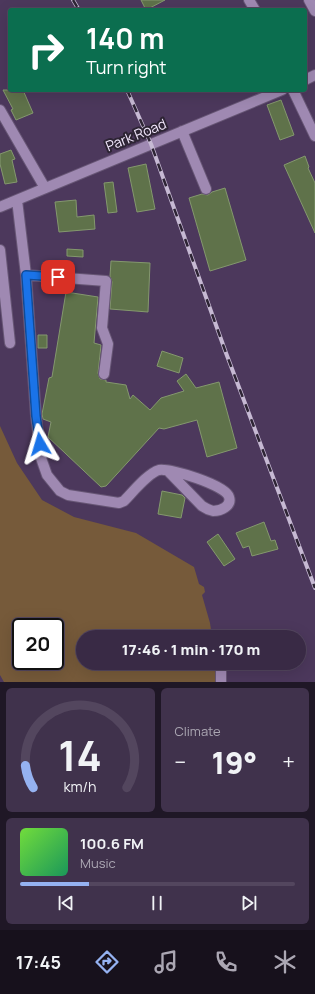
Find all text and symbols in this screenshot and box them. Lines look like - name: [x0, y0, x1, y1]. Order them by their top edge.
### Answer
- text: 140 m: [86, 19, 165, 57]
- icon: right: [20, 24, 72, 76]
- text: Turn right: [86, 55, 167, 79]
- street label: Park Road: [103, 114, 169, 155]
- pin: [41, 260, 75, 294]
- icon: arrive: [47, 266, 69, 288]
- position arrow: [19, 423, 61, 465]
- speed limit sign: 20: [12, 618, 64, 670]
- text: 17:46 · 1 min · 170 m: [122, 639, 260, 660]
- text: Climate: [175, 722, 221, 740]
- text: 14: [58, 727, 102, 783]
- text: 19°: [211, 742, 257, 783]
- text: −: [175, 747, 186, 777]
- text: +: [282, 747, 295, 777]
- text: km/h: [64, 777, 97, 796]
- text: 100.6 FM: [80, 833, 144, 854]
- text: Music: [80, 854, 116, 872]
- icon: previous: [55, 892, 77, 914]
- icon: pause: [146, 892, 168, 914]
- icon: next: [238, 892, 260, 914]
- icon: directions: [93, 948, 121, 976]
- icon: music: [152, 948, 180, 976]
- icon: phone: [212, 948, 240, 976]
- icon: climate: [271, 948, 299, 976]
- text: 17:45: [16, 950, 61, 974]

